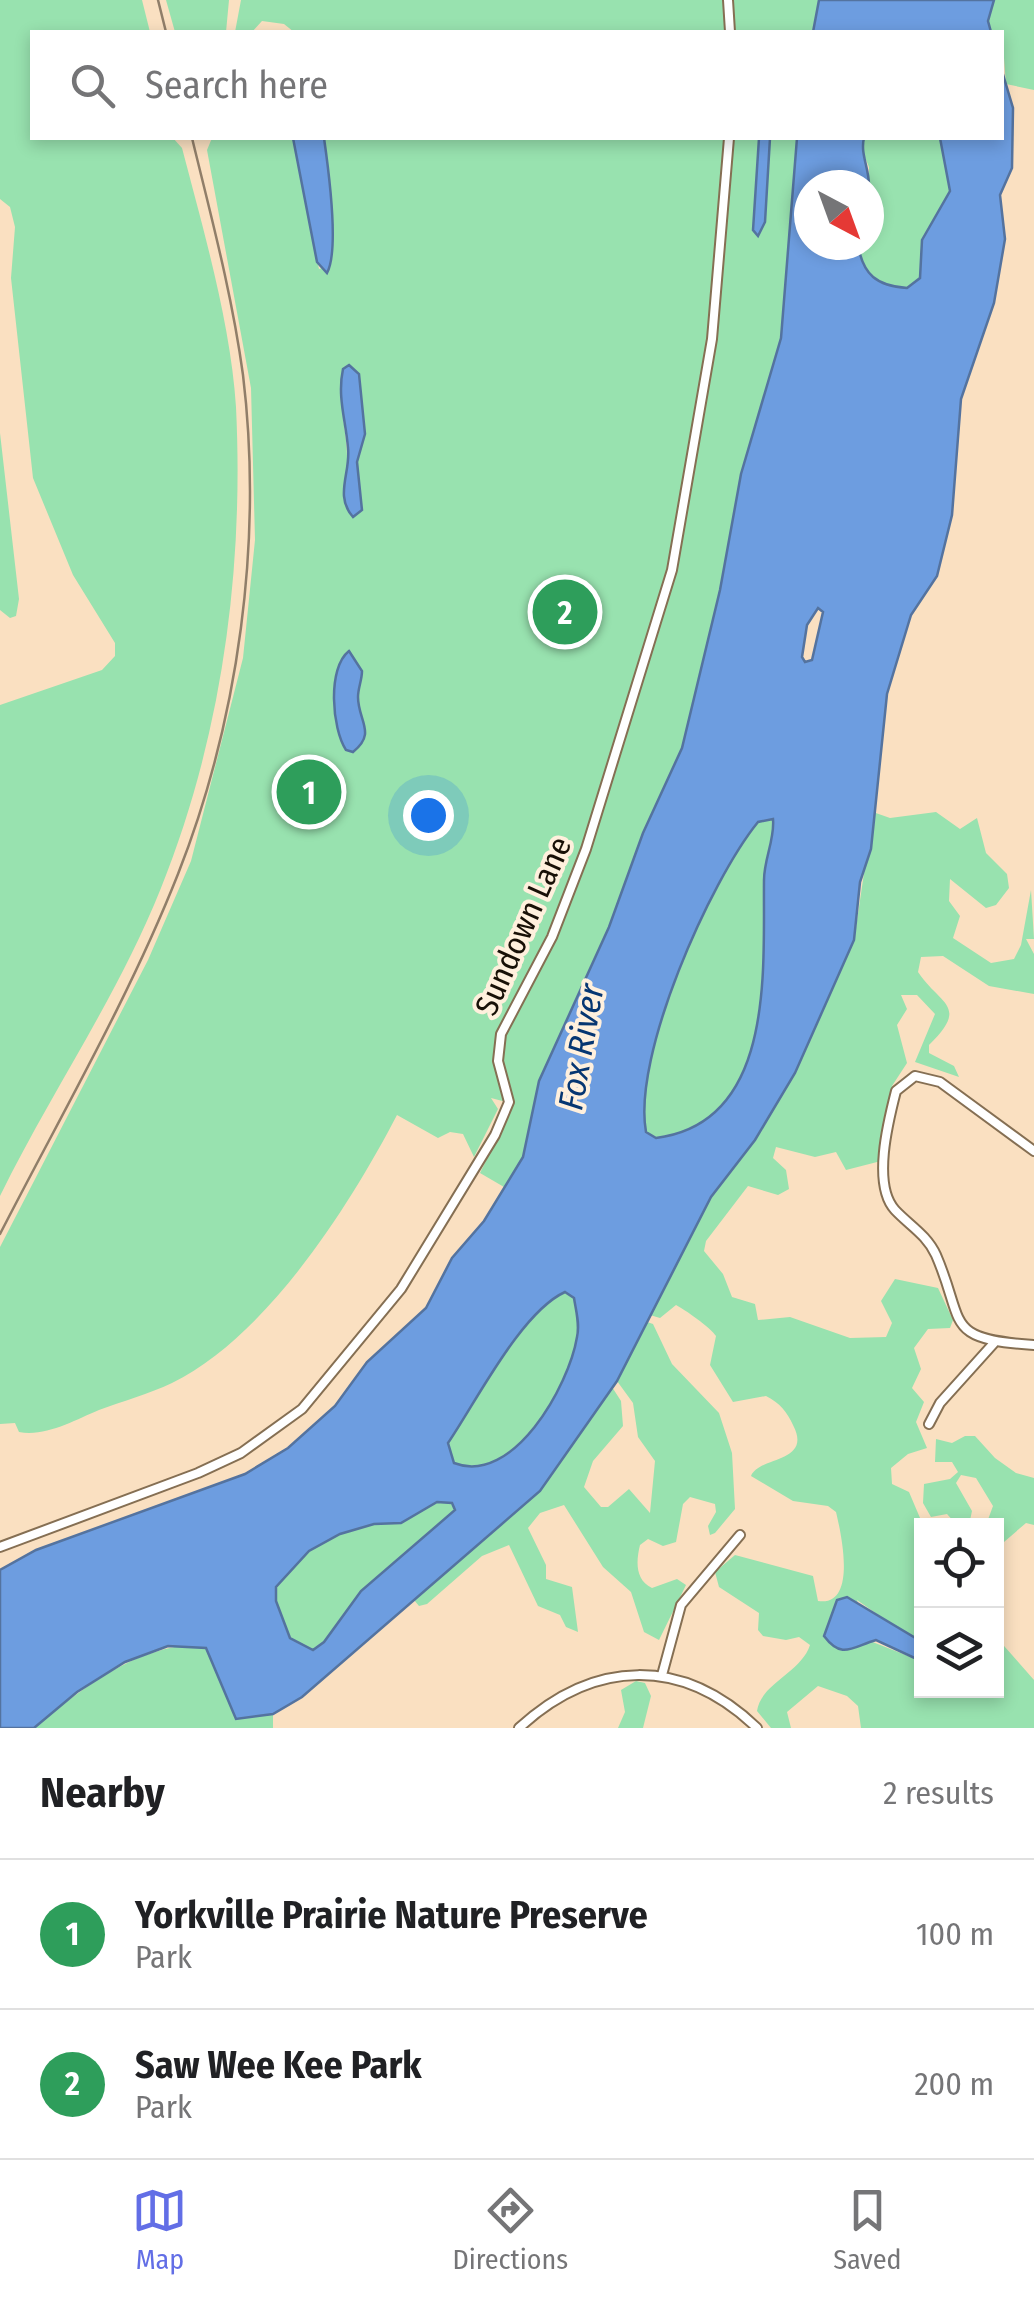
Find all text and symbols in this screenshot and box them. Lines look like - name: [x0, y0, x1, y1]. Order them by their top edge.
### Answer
- search box: [30, 30, 1004, 140]
- icon: search: [65, 58, 120, 113]
- text: Search here: [145, 62, 328, 108]
- north arrow: [794, 170, 884, 260]
- pin: 2: [532, 574, 598, 650]
- pin: 1: [276, 754, 342, 830]
- your location: [403, 790, 454, 841]
- street label: Sundown Lane: [467, 831, 579, 1021]
- water label: Fox River: [549, 979, 613, 1113]
- map controls: [914, 1518, 1004, 1698]
- button: locate: [914, 1518, 1004, 1608]
- button: layers: [914, 1608, 1004, 1698]
- text: Nearby: [40, 1768, 165, 1818]
- text: 2 results: [883, 1774, 994, 1812]
- text: Yorkville Prairie Nature Preserve: [135, 1892, 648, 1938]
- text: 1: [66, 1915, 79, 1953]
- text: 100 m: [916, 1915, 994, 1953]
- text: Park: [135, 1938, 192, 1976]
- text: Saw Wee Kee Park: [135, 2042, 422, 2088]
- text: 2: [65, 2065, 80, 2103]
- text: 200 m: [914, 2065, 994, 2103]
- text: Park: [135, 2088, 192, 2126]
- tab: Map: [132, 2183, 187, 2276]
- tab: Directions: [452, 2183, 568, 2276]
- tab: Saved: [833, 2183, 902, 2276]

